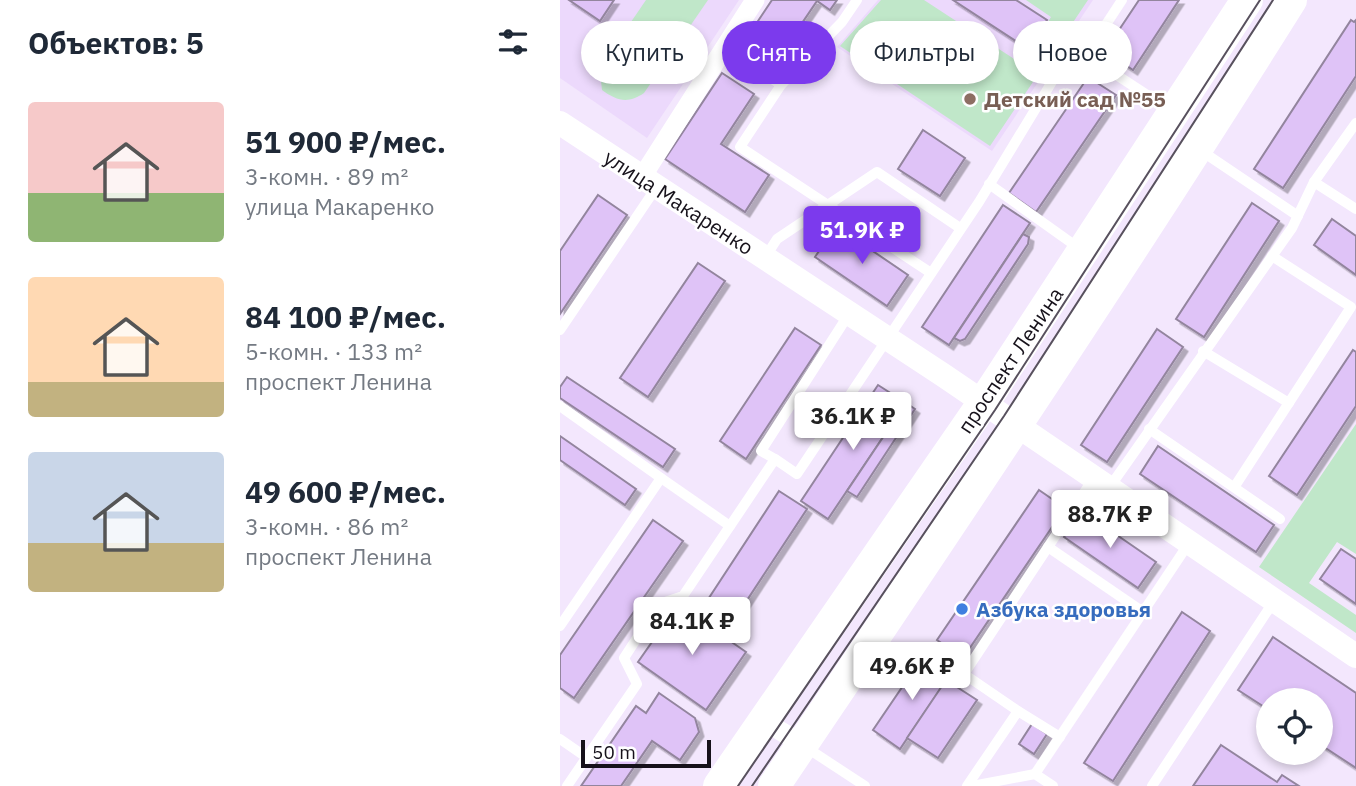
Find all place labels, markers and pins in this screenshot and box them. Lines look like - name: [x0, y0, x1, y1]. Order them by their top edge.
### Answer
- place label: Детский сад №55: [984, 85, 1166, 113]
- marker: Детский сад №55: [962, 91, 978, 107]
- pin: 51.9K ₽: [797, 206, 927, 266]
- pin: 36.1K ₽: [788, 392, 918, 452]
- pin: 88.7K ₽: [1045, 490, 1175, 550]
- place label: Азбука здоровья: [976, 595, 1151, 623]
- pin: 84.1K ₽: [627, 598, 757, 657]
- marker: Азбука здоровья: [954, 601, 970, 617]
- pin: 49.6K ₽: [847, 642, 977, 702]

